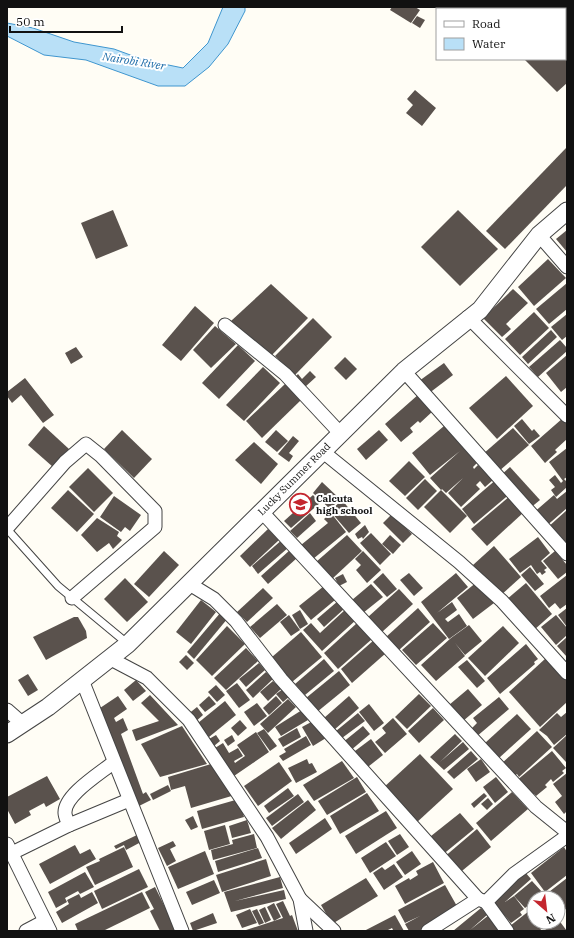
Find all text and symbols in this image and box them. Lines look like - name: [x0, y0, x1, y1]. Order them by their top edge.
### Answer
- scale bar: [10, 8, 122, 34]
- legend: [436, 8, 566, 60]
- text: 50 m: [16, 14, 45, 29]
- text: Road: [472, 16, 501, 31]
- text: Water: [472, 36, 506, 51]
- water label: Nairobi River: [101, 49, 168, 73]
- street label: Lucky Summer Road: [255, 440, 333, 518]
- school or university icon: Calcuta high school: [288, 491, 314, 517]
- place label: Calcuta high school: [316, 492, 372, 517]
- north arrow: [526, 890, 566, 930]
- text: N: [543, 911, 558, 927]

